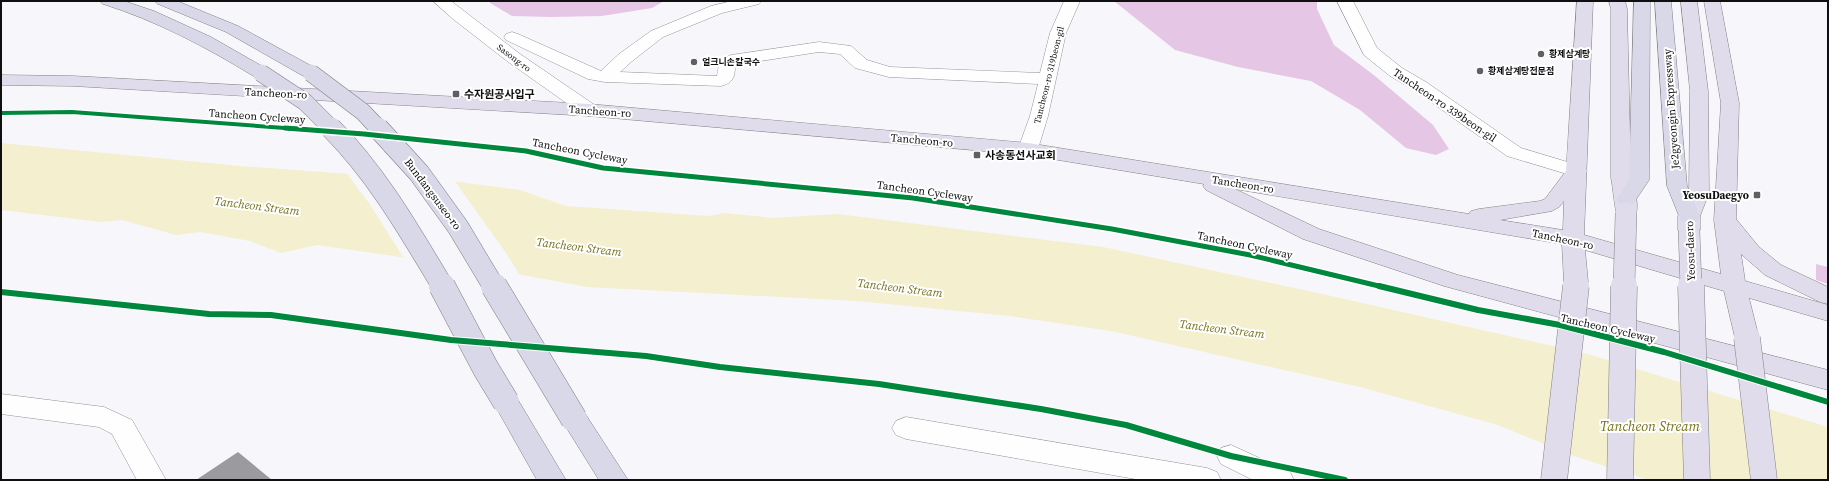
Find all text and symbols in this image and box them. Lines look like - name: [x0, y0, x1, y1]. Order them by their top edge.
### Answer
- street label: Tancheon-ro 319beon-gil: [1031, 25, 1067, 125]
- street label: Sasong-ro: [495, 41, 533, 75]
- place label: 황제삼계탕: [1549, 48, 1590, 60]
- street label: Je2gyeongin Expressway: [1660, 48, 1683, 171]
- marker: 황제삼계탕: [1536, 49, 1546, 59]
- place label: 얼크니손칼국수: [702, 56, 760, 68]
- marker: 얼크니손칼국수: [689, 57, 699, 67]
- street label: Tancheon-ro 339beon-gil: [1390, 65, 1499, 146]
- place label: 황제삼계탕전문점: [1488, 65, 1554, 77]
- marker: 황제삼계탕전문점: [1475, 66, 1485, 76]
- street label: Tancheon-ro: [244, 84, 308, 103]
- place label: 수자원공사입구: [464, 87, 535, 102]
- marker: 수자원공사입구: [451, 89, 461, 99]
- street label: Tancheon-ro: [568, 102, 632, 121]
- street label: Tancheon Cycleway: [208, 106, 306, 127]
- street label: Tancheon-ro: [890, 130, 954, 151]
- street label: Tancheon Cycleway: [531, 135, 629, 168]
- place label: 사송동선사교회: [985, 148, 1056, 163]
- marker: 사송동선사교회: [972, 150, 982, 160]
- street label: Bundangsuseo-ro: [401, 156, 464, 233]
- street label: Tancheon-ro: [1211, 172, 1275, 197]
- street label: Tancheon Cycleway: [876, 177, 974, 206]
- place label: YeosuDaegyo: [1682, 188, 1749, 203]
- marker: YeosuDaegyo: [1752, 190, 1762, 200]
- water label: Tancheon Stream: [214, 193, 301, 219]
- street label: Yeosu-daero: [1682, 221, 1699, 281]
- street label: Tancheon-ro: [1531, 226, 1595, 253]
- street label: Tancheon Cycleway: [1196, 228, 1294, 263]
- water label: Tancheon Stream: [536, 234, 623, 260]
- water label: Tancheon Stream: [857, 275, 944, 301]
- street label: Tancheon Cycleway: [1559, 310, 1657, 347]
- water label: Tancheon Stream: [1179, 316, 1266, 342]
- water label: Tancheon Stream: [1600, 416, 1701, 436]

